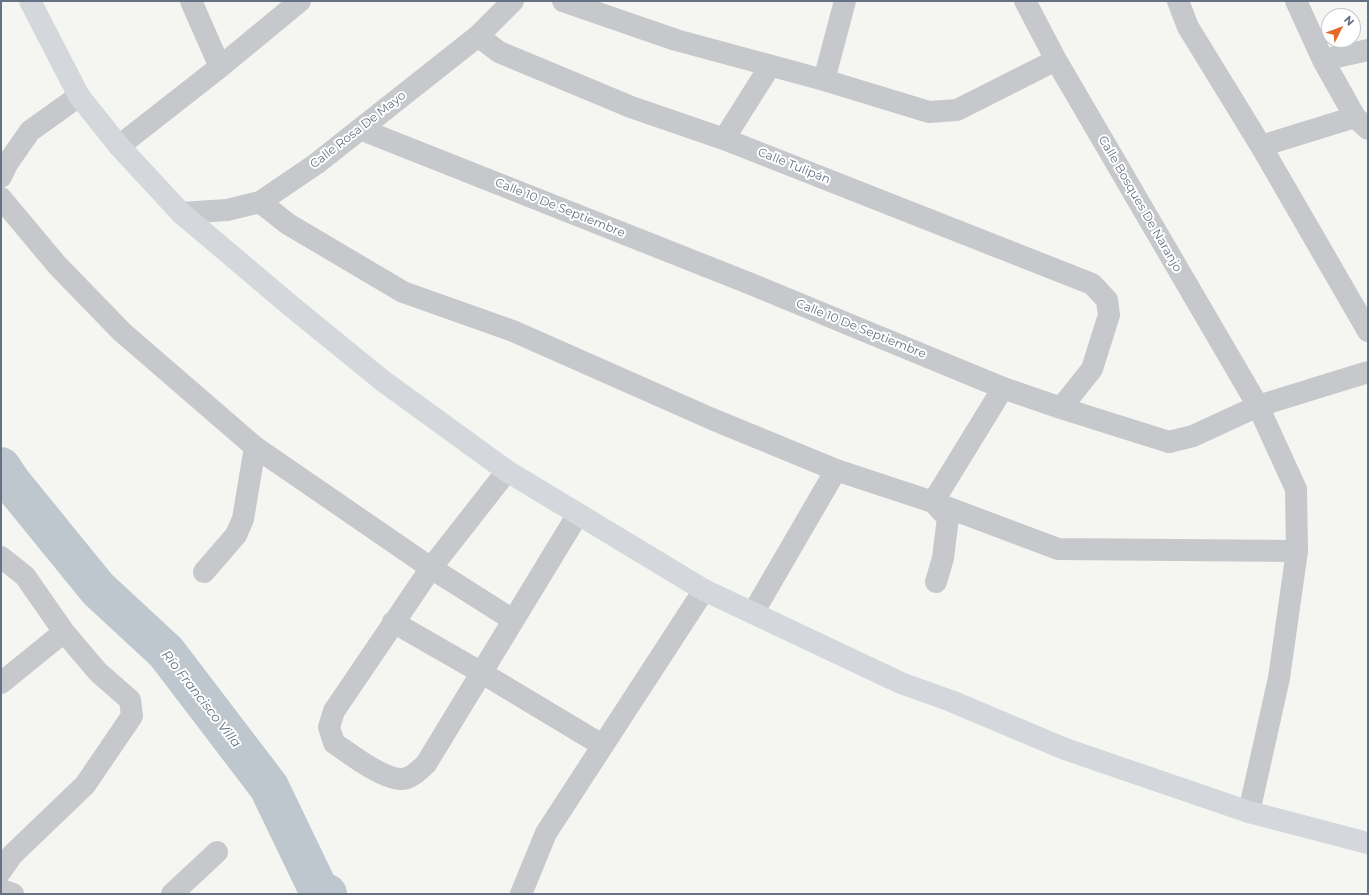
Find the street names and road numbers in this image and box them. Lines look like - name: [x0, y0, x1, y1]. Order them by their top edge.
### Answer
- street label: Calle Rosa De Mayo: [307, 88, 409, 172]
- street label: Calle Bosques De Naranjo: [1095, 133, 1185, 275]
- street label: Calle Tulipán: [756, 145, 832, 187]
- street label: Calle 10 De Septiembre: [493, 175, 627, 241]
- street label: Calle 10 De Septiembre: [794, 296, 928, 362]

